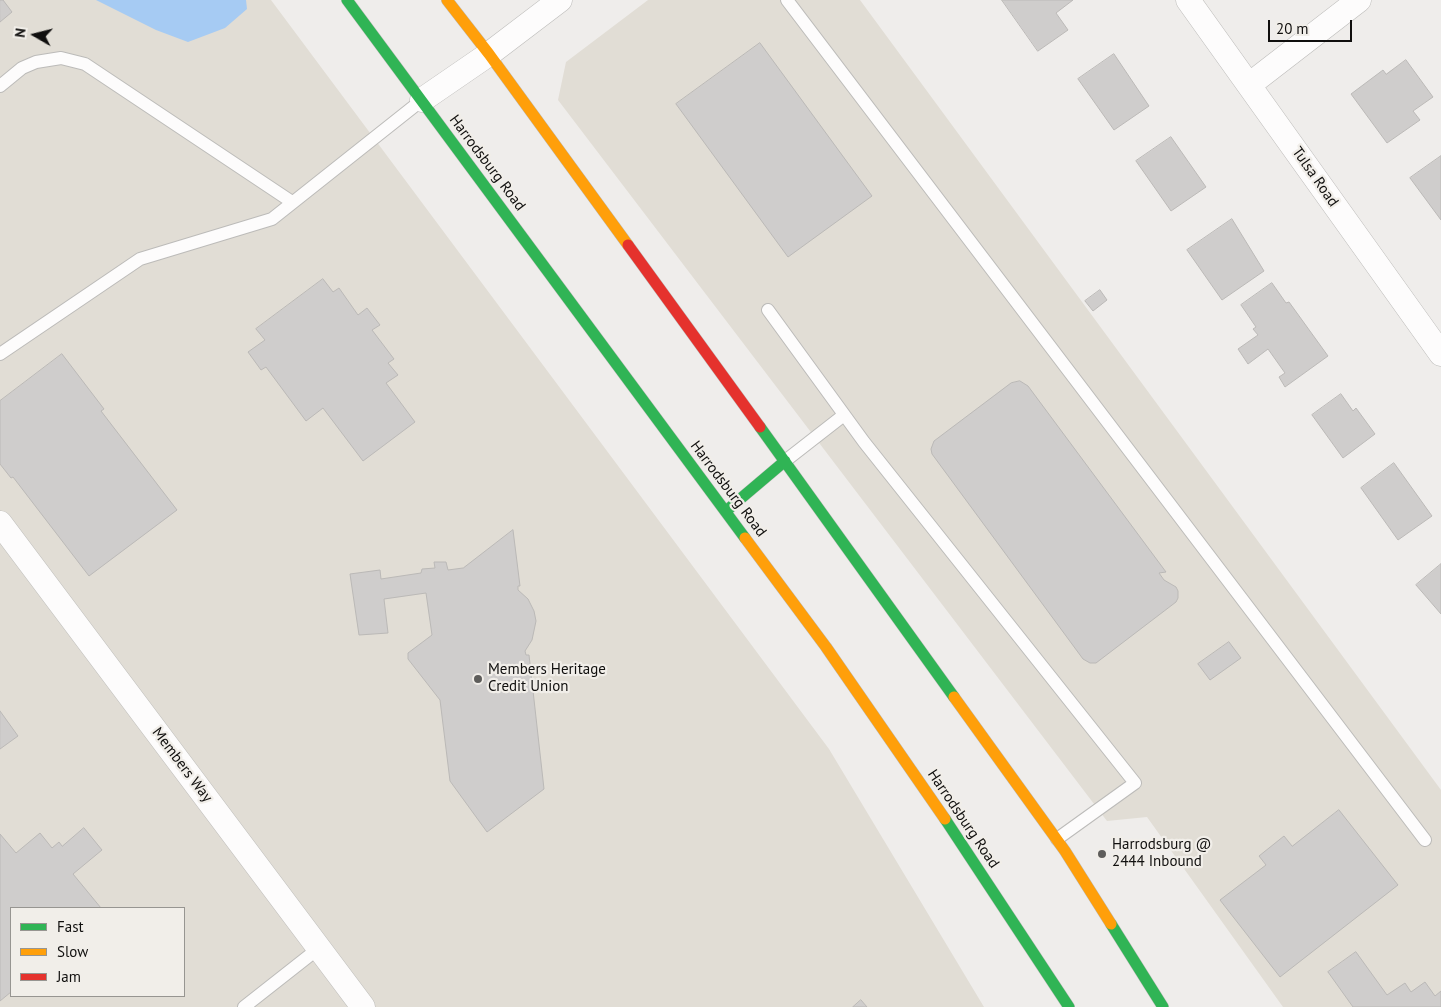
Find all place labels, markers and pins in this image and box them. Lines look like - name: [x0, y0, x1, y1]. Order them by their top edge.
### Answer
- place label: Members Heritage Credit Union: [488, 661, 606, 696]
- marker: Members Heritage Credit Union: [472, 673, 484, 685]
- place label: Harrodsburg @ 2444 Inbound: [1112, 836, 1211, 871]
- marker: Harrodsburg @ 2444 Inbound: [1096, 848, 1108, 860]

